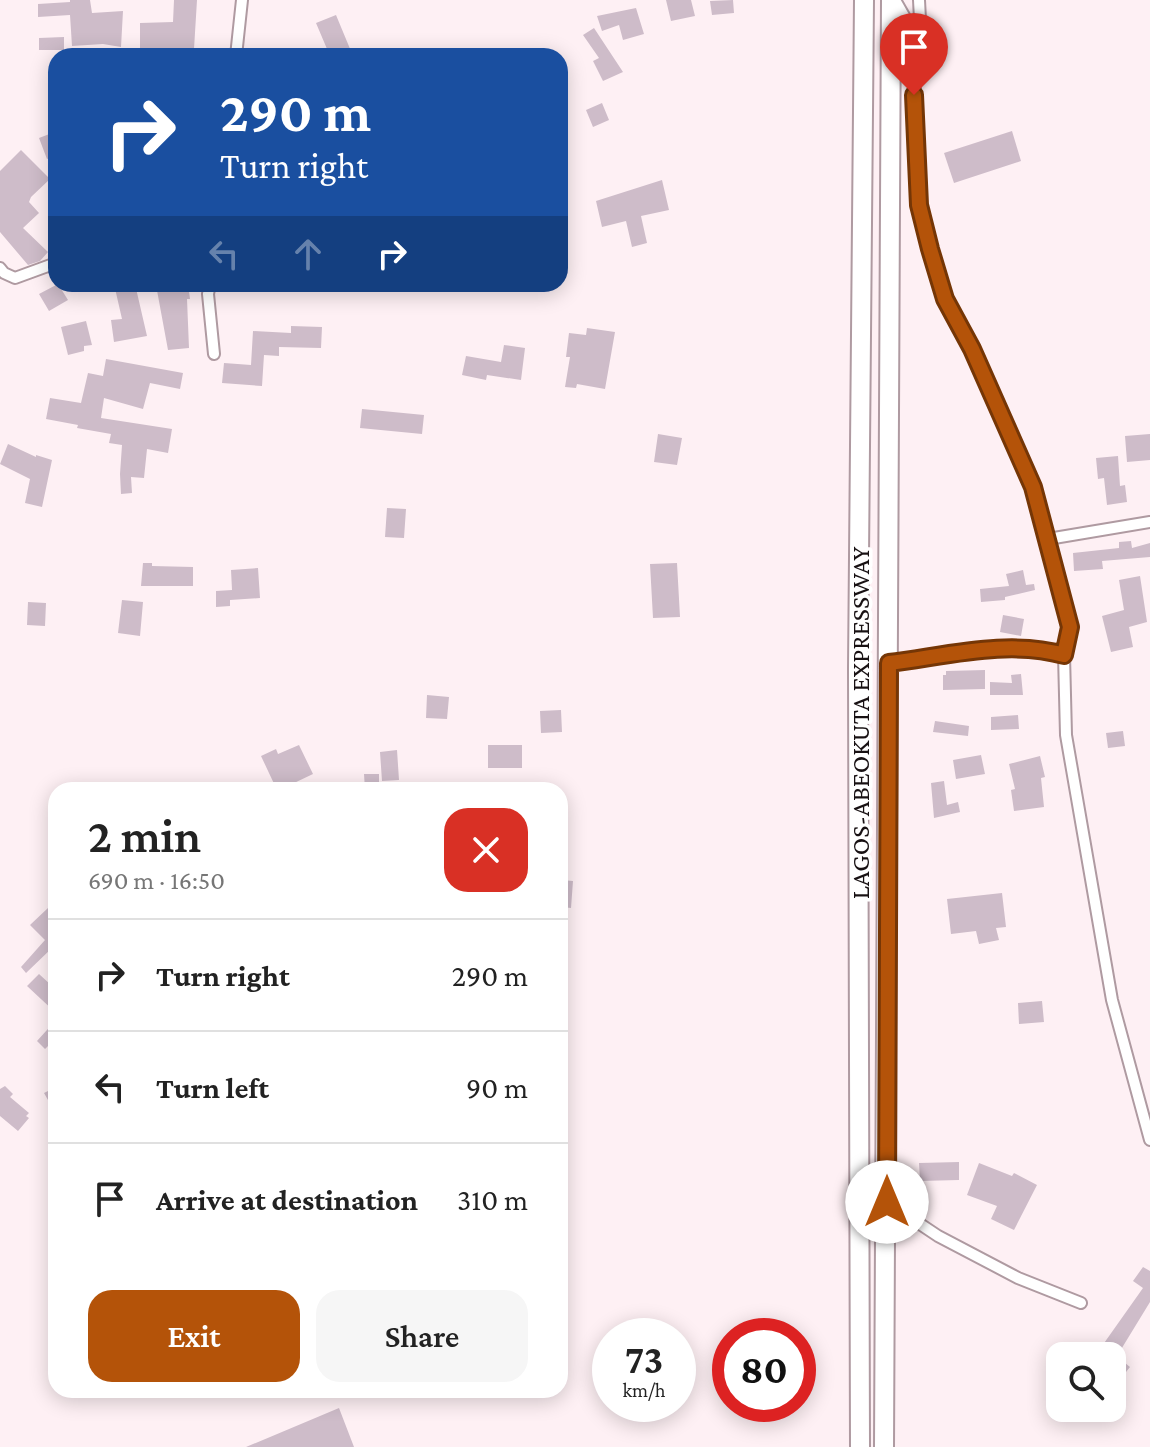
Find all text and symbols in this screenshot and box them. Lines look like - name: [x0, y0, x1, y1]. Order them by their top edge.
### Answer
- pin: [880, 13, 948, 95]
- icon: arrive: [892, 25, 936, 69]
- icon: right: [88, 80, 192, 184]
- text: 290 m: [220, 81, 371, 143]
- text: Turn right: [220, 146, 368, 186]
- icon: left: [202, 232, 246, 276]
- icon: ahead: [286, 232, 330, 276]
- icon: right: [370, 232, 414, 276]
- street label: LAGOS-ABEOKUTA EXPRESSWAY: [846, 546, 875, 899]
- button: close: [444, 808, 528, 892]
- text: 2 min: [88, 809, 201, 862]
- text: 690 m · 16:50: [88, 866, 225, 895]
- icon: right: [88, 953, 132, 997]
- text: Turn right: [156, 959, 290, 992]
- text: 290 m: [452, 959, 528, 992]
- icon: left: [88, 1065, 132, 1109]
- text: Turn left: [156, 1071, 269, 1104]
- text: 90 m: [466, 1071, 528, 1104]
- position arrow: [845, 1160, 929, 1244]
- icon: arrive: [88, 1177, 132, 1221]
- text: Arrive at destination: [156, 1183, 418, 1216]
- text: 310 m: [457, 1183, 528, 1216]
- button: Exit: [88, 1290, 300, 1382]
- button: Share: [316, 1290, 528, 1382]
- speed limit sign: 80: [712, 1318, 816, 1422]
- text: 73: [625, 1337, 663, 1382]
- map controls: [1046, 1342, 1126, 1422]
- button: search: [1046, 1342, 1126, 1422]
- text: km/h: [622, 1379, 666, 1401]

